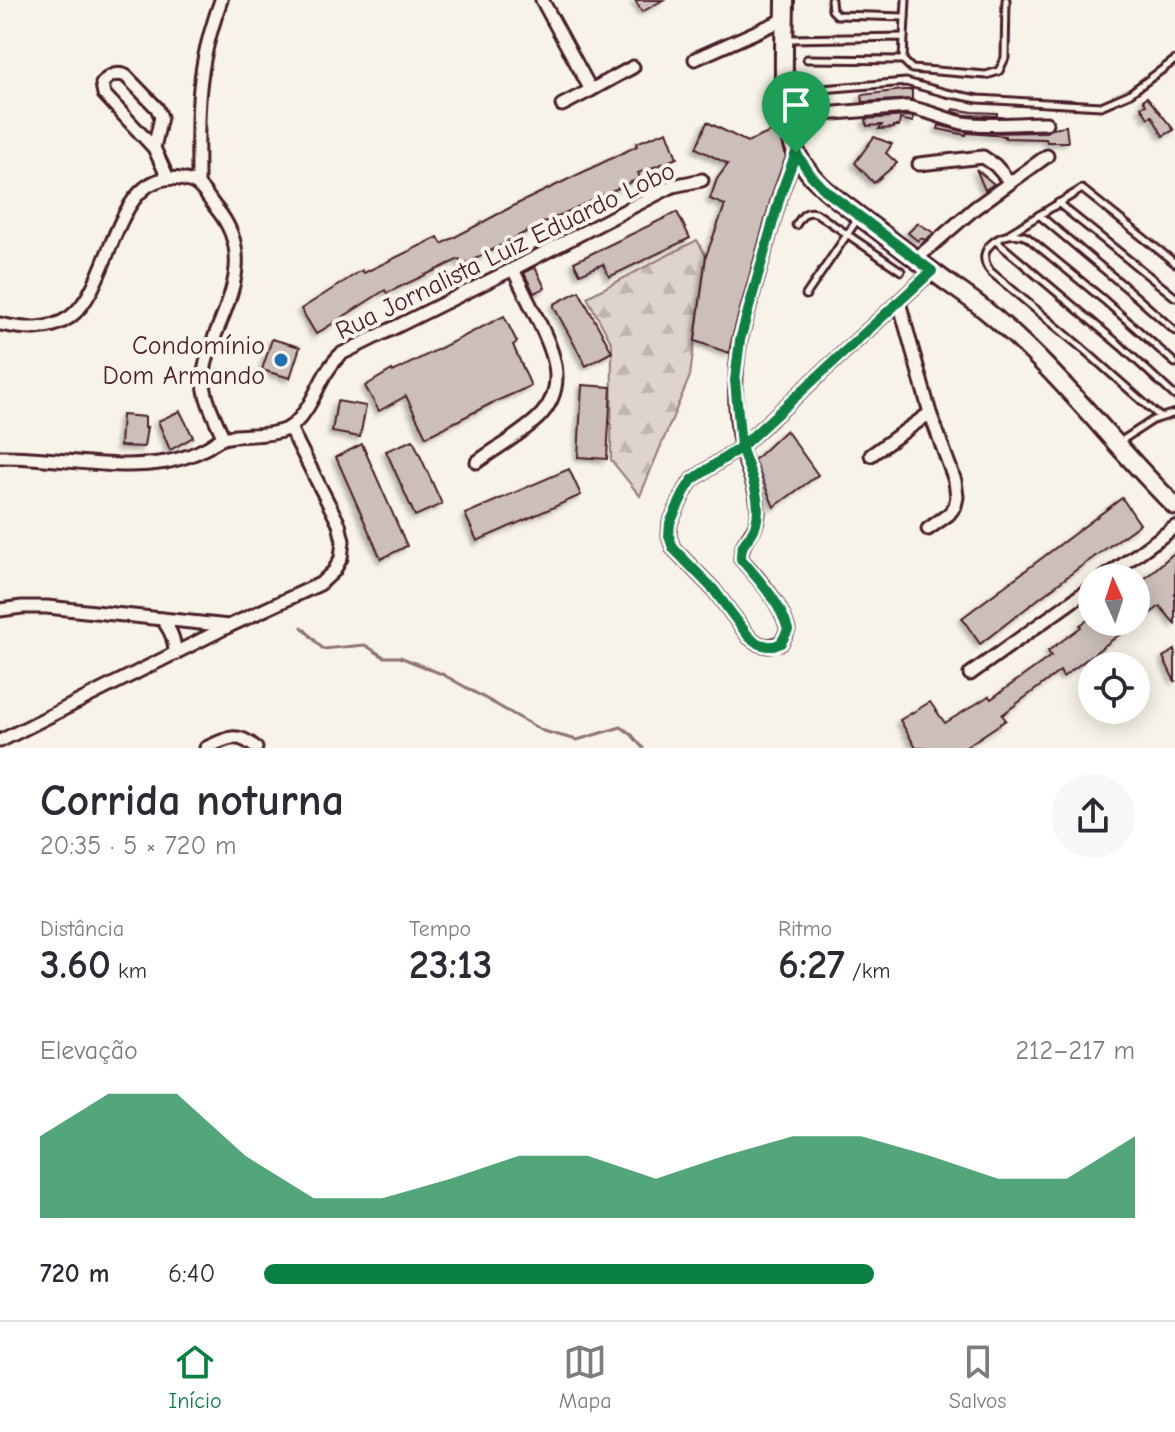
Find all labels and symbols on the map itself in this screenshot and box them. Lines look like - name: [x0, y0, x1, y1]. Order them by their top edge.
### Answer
- pin: [762, 71, 830, 153]
- street label: Rua Jornalista Luiz Eduardo Lobo: [331, 156, 680, 346]
- place label: Condomínio Dom Armando: [102, 331, 265, 391]
- marker: Condomínio Dom Armando: [272, 351, 290, 369]
- north arrow: [1078, 564, 1150, 636]

